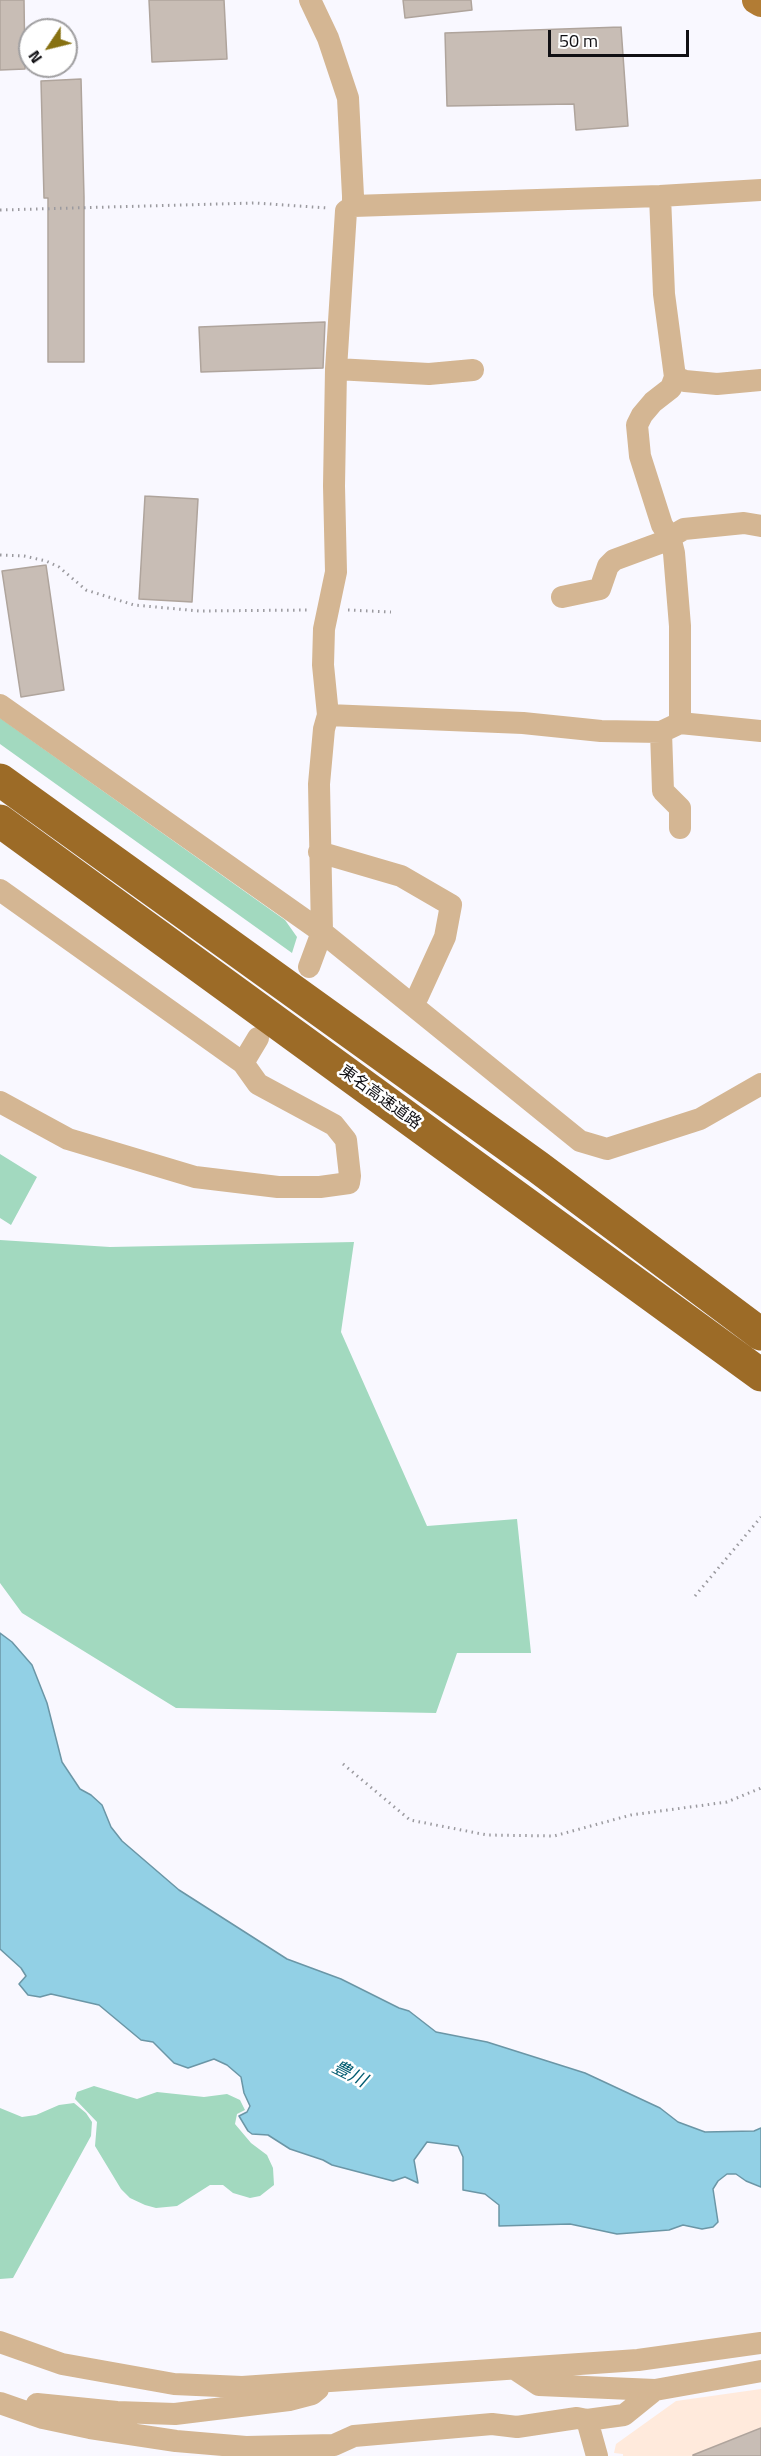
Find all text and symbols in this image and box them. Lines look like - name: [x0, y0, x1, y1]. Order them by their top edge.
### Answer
- north arrow: [18, 18, 78, 78]
- scale bar: [551, 18, 692, 56]
- text: 50 m: [559, 27, 598, 54]
- text: N: [22, 46, 48, 69]
- street label: 東名高速道路: [336, 1062, 424, 1134]
- water label: 豊川: [328, 2057, 370, 2093]

